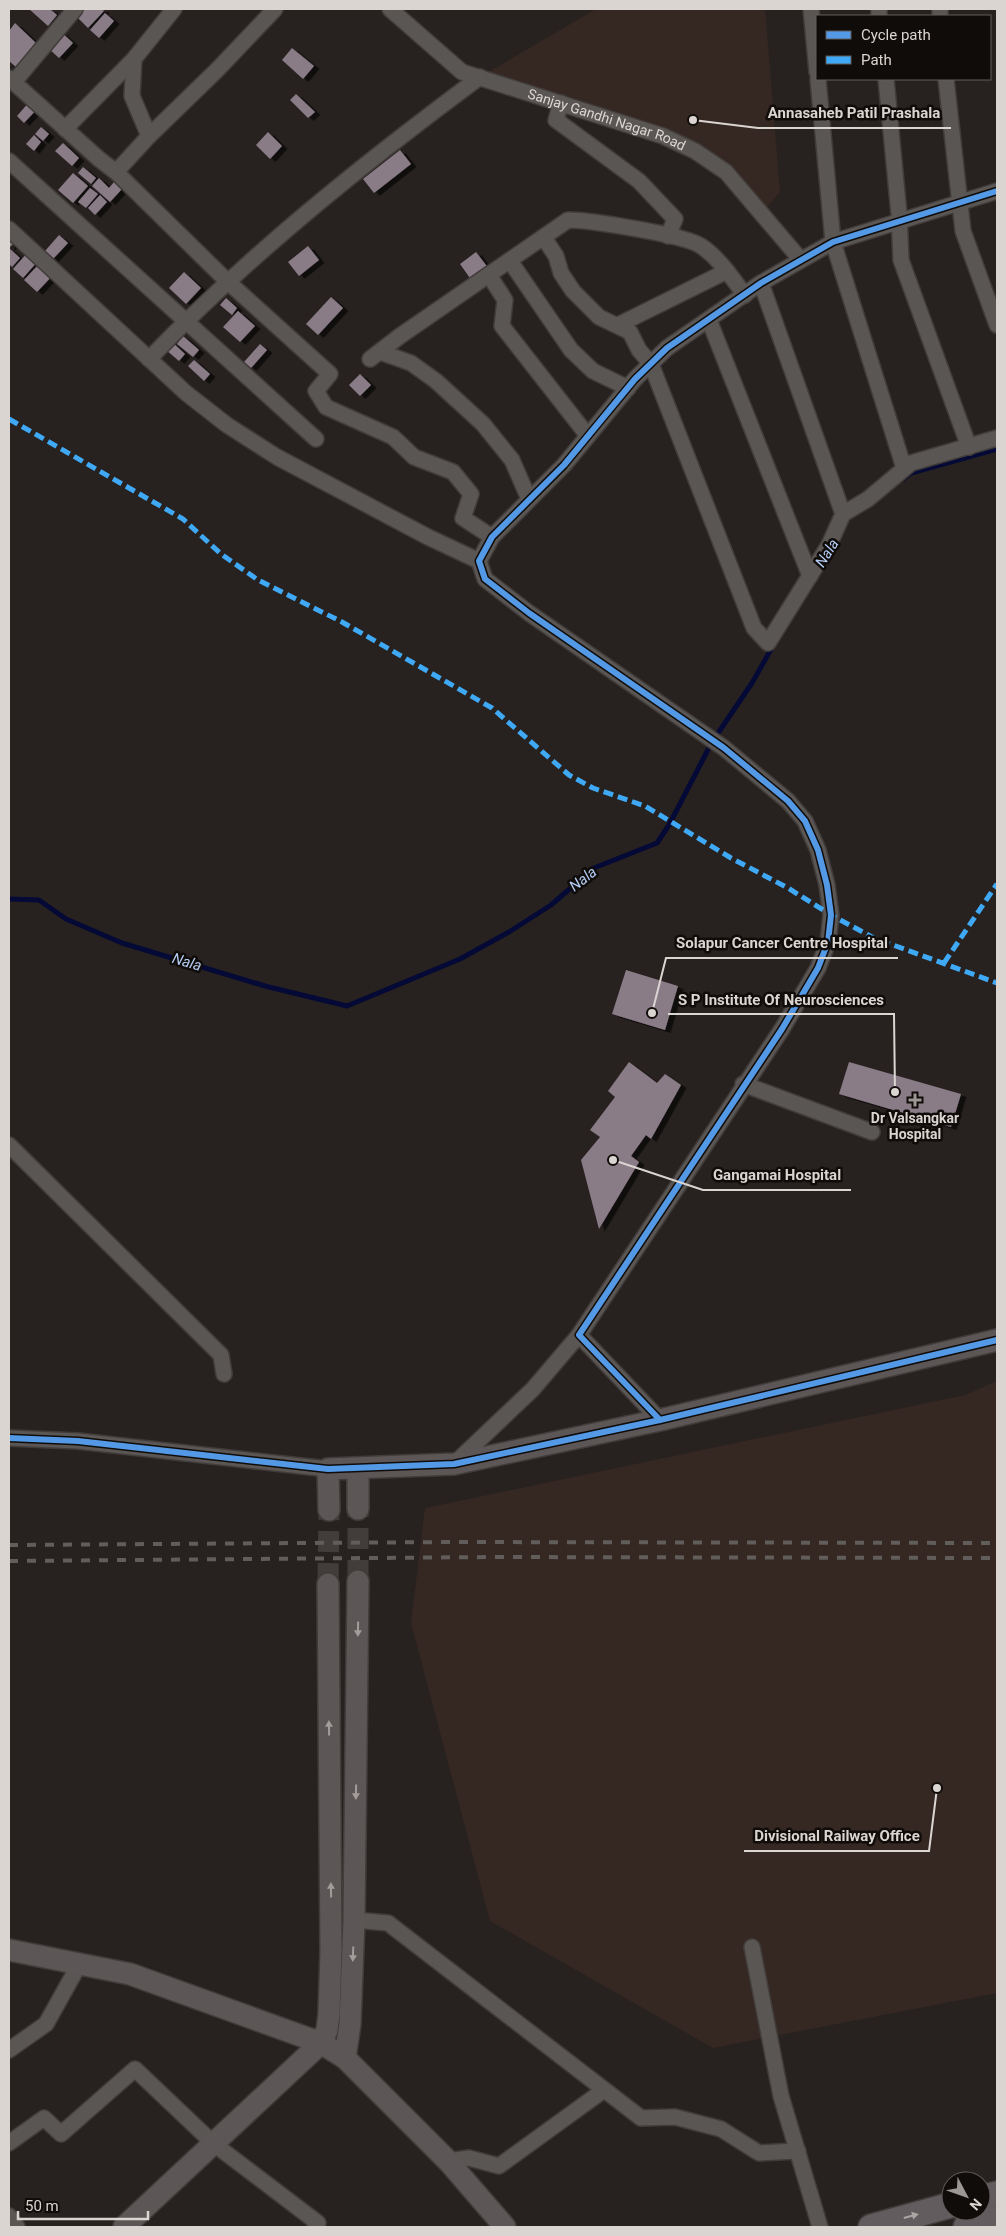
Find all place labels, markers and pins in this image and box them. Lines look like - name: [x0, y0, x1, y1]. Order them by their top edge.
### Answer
- callout: Annasaheb Patil Prashala: [758, 98, 951, 128]
- callout: Solapur Cancer Centre Hospital: [666, 928, 898, 958]
- callout: S P Institute Of Neurosciences: [668, 984, 894, 1014]
- marker: Dr Valsangkar Hospital: [908, 1093, 922, 1107]
- place label: Dr Valsangkar Hospital: [871, 1110, 959, 1142]
- callout: Gangamai Hospital: [703, 1160, 851, 1190]
- callout: Divisional Railway Office: [744, 1821, 929, 1851]

